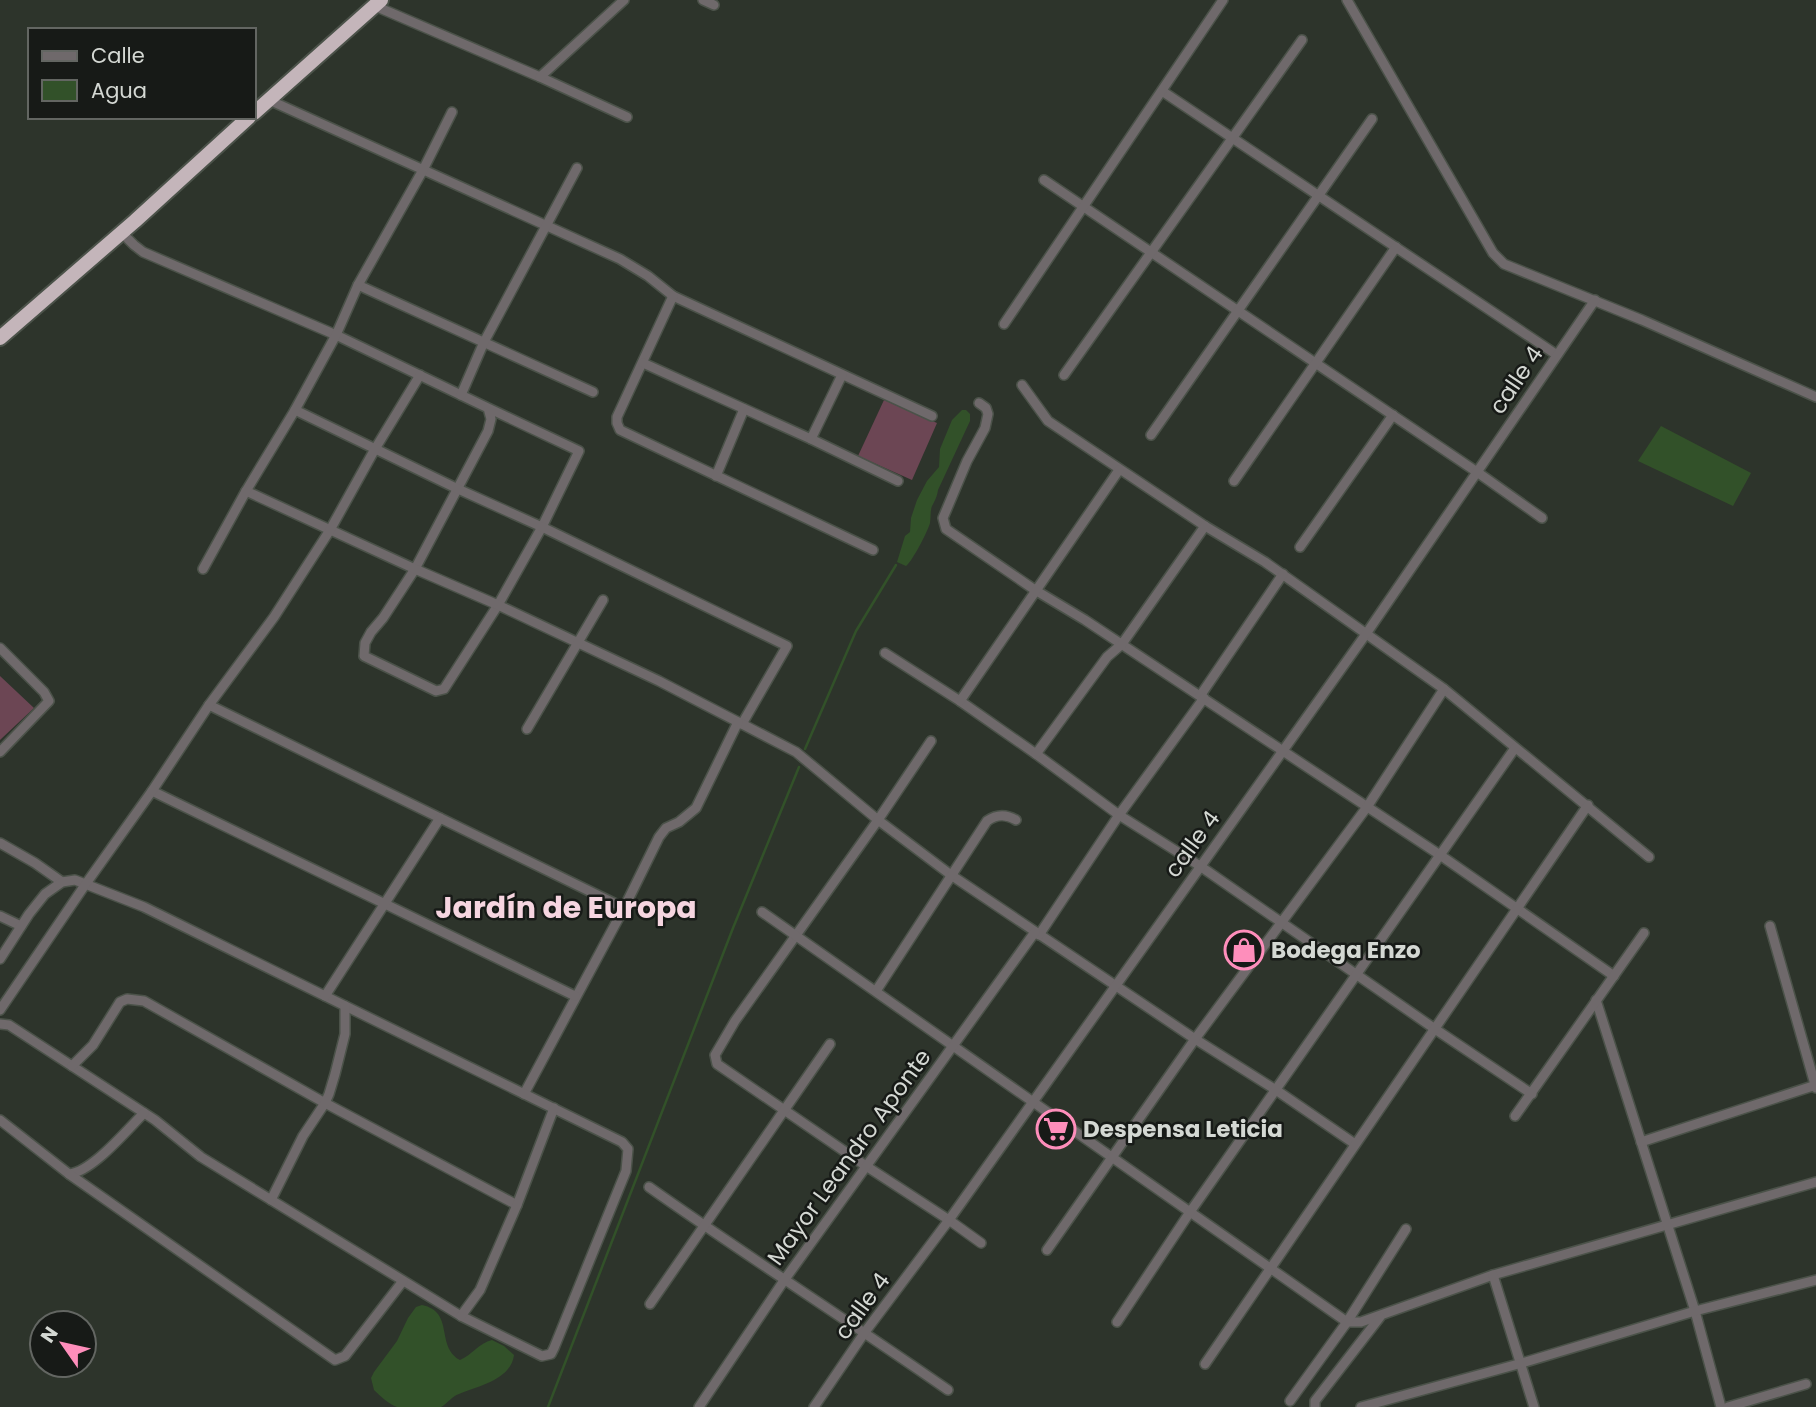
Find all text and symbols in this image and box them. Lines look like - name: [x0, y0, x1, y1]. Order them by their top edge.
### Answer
- legend: [28, 28, 256, 119]
- text: Calle: [91, 41, 145, 70]
- text: Agua: [91, 76, 147, 105]
- street label: calle 4: [1482, 340, 1550, 420]
- street label: calle 4: [1157, 804, 1227, 884]
- district label: Jardín de Europa: [435, 886, 697, 929]
- shop icon: Bodega Enzo: [1223, 929, 1265, 971]
- place label: Bodega Enzo: [1271, 934, 1421, 966]
- street label: Mayor Leandro Aponte: [760, 1042, 938, 1272]
- supermarket icon: Despensa Leticia: [1035, 1108, 1077, 1150]
- place label: Despensa Leticia: [1083, 1113, 1283, 1145]
- street label: calle 4: [827, 1266, 897, 1346]
- north arrow: [28, 1309, 98, 1379]
- text: N: [34, 1321, 65, 1348]

